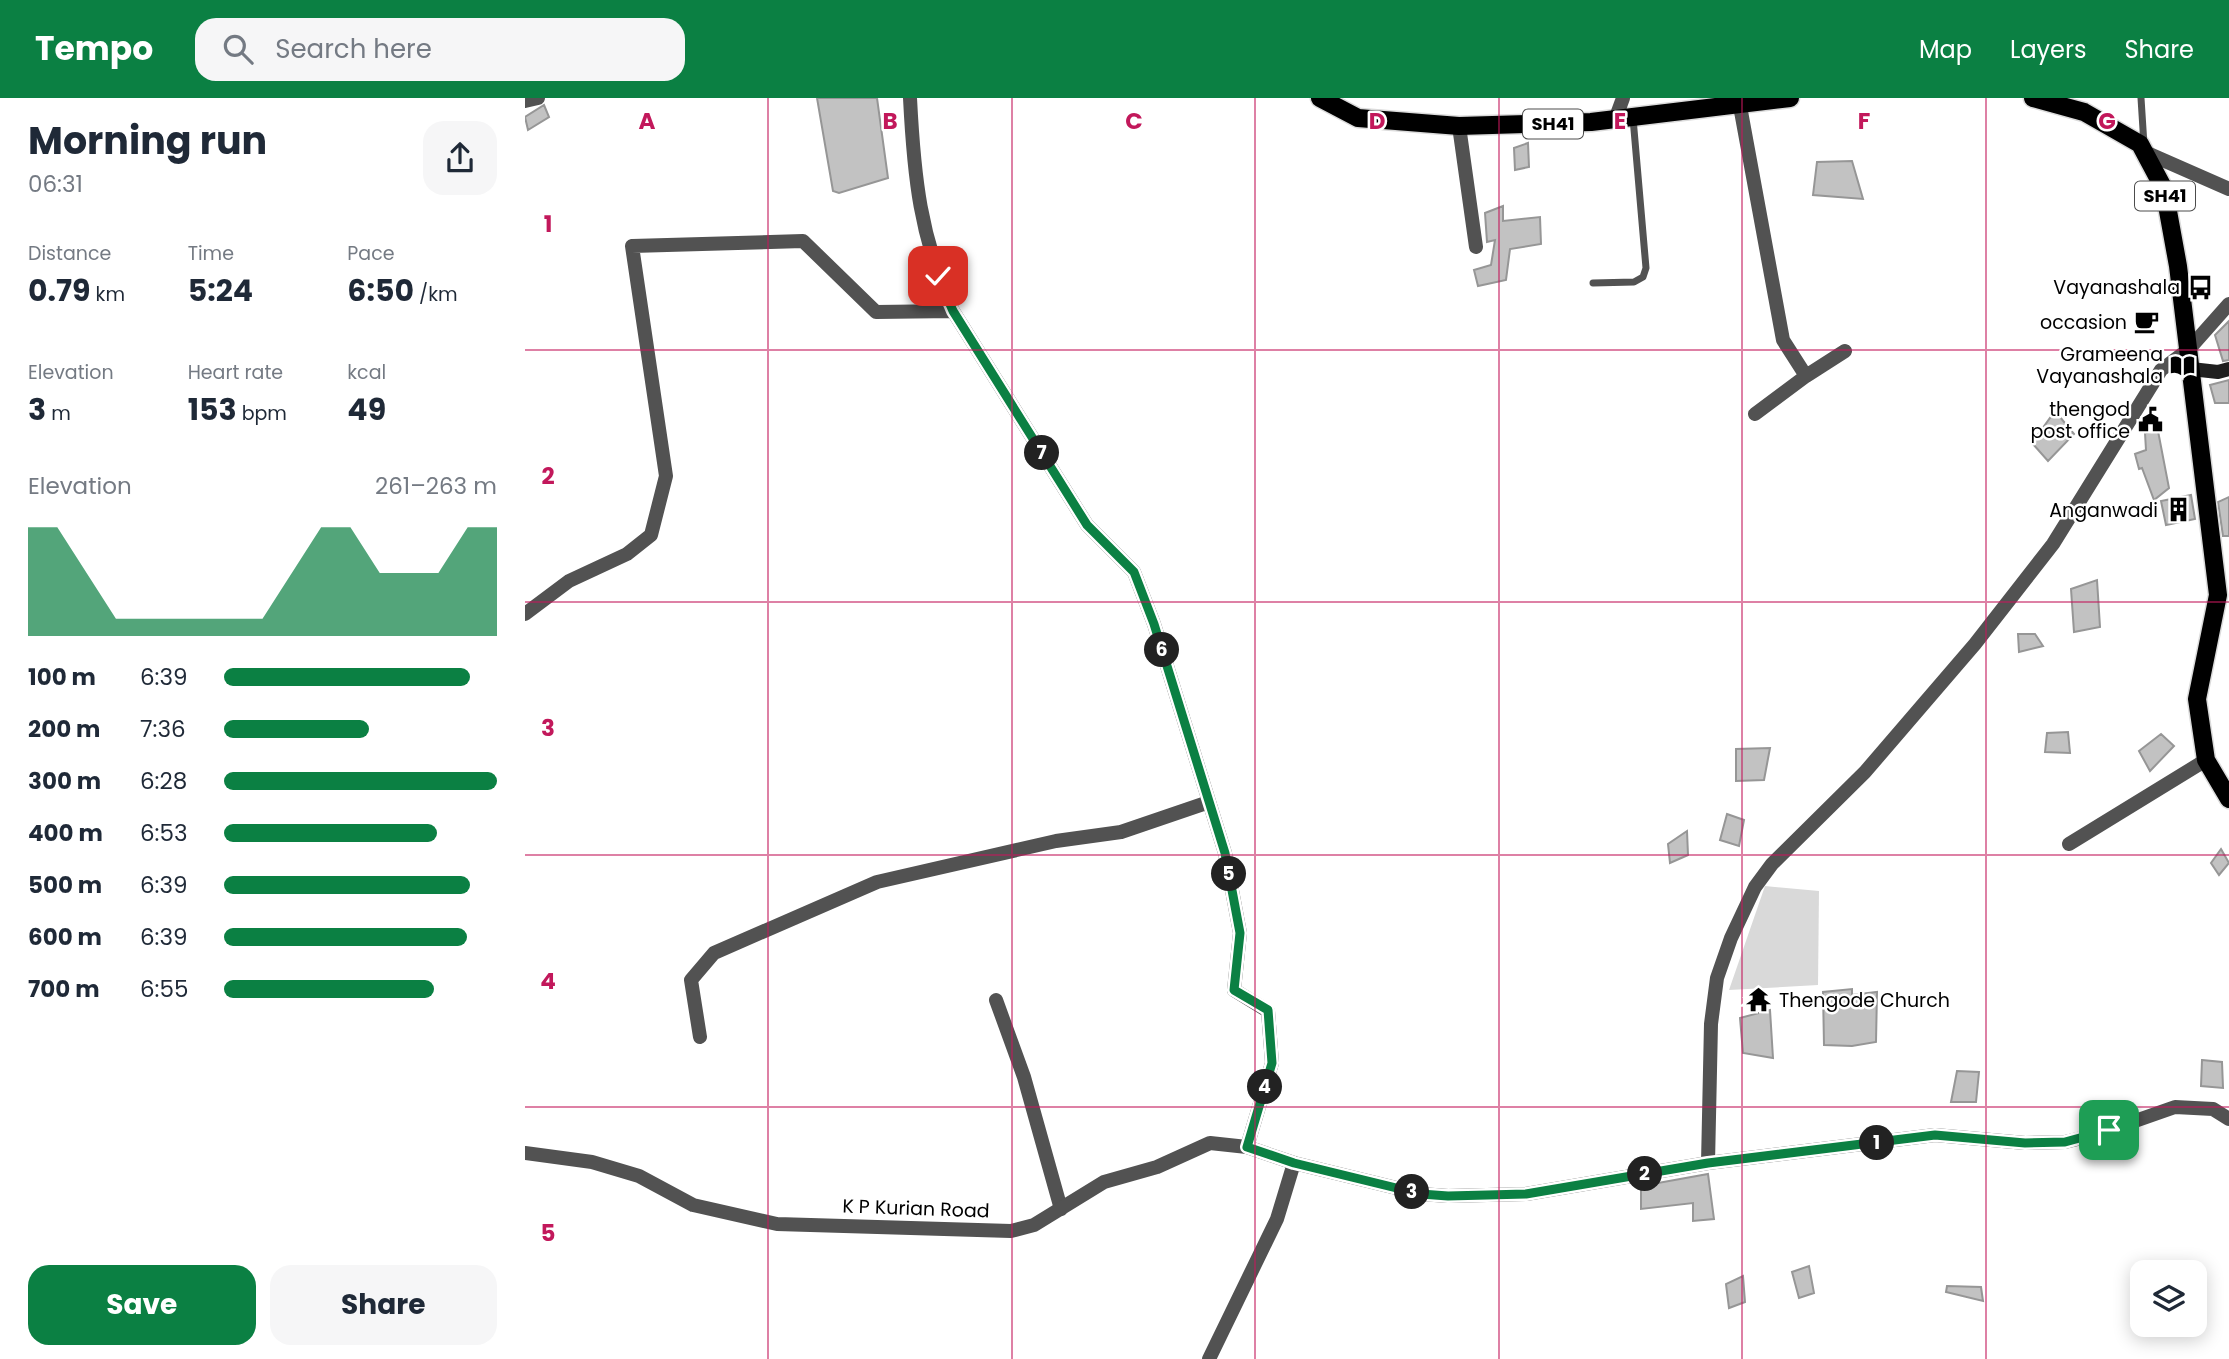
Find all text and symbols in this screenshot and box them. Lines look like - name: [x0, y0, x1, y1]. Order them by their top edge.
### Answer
- search box: [195, 18, 685, 81]
- text: Tempo: [35, 25, 153, 72]
- icon: search: [219, 30, 257, 68]
- text: Search here: [275, 31, 432, 67]
- text: Map: [1919, 33, 1972, 66]
- text: Layers: [2010, 33, 2086, 66]
- text: Share: [2124, 33, 2194, 66]
- text: A: [639, 105, 656, 137]
- text: B: [882, 105, 898, 137]
- text: C: [1125, 105, 1143, 137]
- text: D: [1369, 105, 1385, 137]
- text: E: [1614, 105, 1626, 137]
- text: F: [1858, 105, 1870, 137]
- text: G: [2098, 105, 2116, 137]
- road number: SH41: [1523, 110, 1583, 139]
- text: Morning run: [28, 114, 267, 167]
- button: share: [423, 121, 497, 195]
- text: 06:31: [28, 168, 83, 200]
- road number: SH41: [2135, 182, 2195, 211]
- text: 1: [544, 208, 552, 240]
- text: Distance: [28, 240, 111, 267]
- text: Time: [188, 240, 234, 267]
- text: Pace: [347, 240, 395, 267]
- pin: [908, 246, 968, 306]
- icon: check: [919, 257, 957, 295]
- text: 0.79: [28, 269, 91, 312]
- text: 5:24: [188, 269, 253, 312]
- text: 6:50: [347, 269, 414, 312]
- bus stop icon: Vayanashala: [2186, 273, 2214, 301]
- place label: Vayanashala: [2053, 274, 2180, 301]
- text: km: [91, 281, 125, 308]
- text: /km: [414, 281, 458, 308]
- cafe icon: occasion: [2133, 308, 2161, 336]
- place label: occasion: [2040, 309, 2127, 336]
- place label: Grameena Vayanashala: [2036, 341, 2163, 390]
- library icon: Grameena Vayanashala: [2169, 351, 2197, 379]
- text: Elevation: [28, 359, 114, 386]
- text: Heart rate: [188, 359, 283, 386]
- text: kcal: [347, 359, 386, 386]
- text: 3: [28, 388, 46, 431]
- text: 153: [188, 388, 237, 431]
- text: 49: [347, 388, 386, 431]
- place label: thengod post office: [2030, 396, 2130, 445]
- text: m: [46, 400, 71, 427]
- text: bpm: [237, 400, 287, 427]
- public building icon: thengod post office: [2136, 406, 2164, 434]
- pin: 7: [1025, 436, 1059, 470]
- text: 7: [1036, 439, 1047, 466]
- text: 2: [541, 460, 555, 492]
- text: Elevation: [28, 470, 132, 502]
- text: 261–263 m: [375, 470, 497, 502]
- building icon: Anganwadi: [2164, 496, 2192, 524]
- place label: Anganwadi: [2049, 497, 2158, 524]
- pin: 6: [1145, 632, 1179, 668]
- text: 6: [1155, 636, 1168, 663]
- text: 100 m: [28, 661, 96, 693]
- text: 6:39: [140, 661, 188, 693]
- text: 3: [541, 712, 555, 744]
- text: 200 m: [28, 713, 100, 745]
- text: 7:36: [140, 713, 186, 745]
- text: 300 m: [28, 765, 101, 797]
- text: 6:28: [140, 765, 187, 797]
- text: 400 m: [28, 817, 103, 849]
- text: 6:53: [140, 817, 188, 849]
- pin: 5: [1211, 856, 1247, 892]
- text: 5: [1222, 860, 1235, 887]
- text: 500 m: [28, 869, 102, 901]
- text: 6:39: [140, 869, 188, 901]
- text: 600 m: [28, 921, 102, 953]
- text: 6:39: [140, 921, 188, 953]
- text: 4: [540, 965, 556, 997]
- text: 700 m: [28, 973, 100, 1005]
- text: 6:55: [140, 973, 188, 1005]
- temple icon: Thengode Church: [1745, 986, 1773, 1014]
- place label: Thengode Church: [1779, 987, 1950, 1014]
- pin: 4: [1247, 1070, 1283, 1104]
- text: 4: [1258, 1073, 1271, 1100]
- pin: [2079, 1100, 2139, 1160]
- icon: arrive: [2090, 1111, 2128, 1149]
- pin: 1: [1859, 1126, 1895, 1160]
- text: 1: [1873, 1129, 1880, 1156]
- pin: 2: [1627, 1156, 1663, 1192]
- text: 2: [1639, 1160, 1650, 1187]
- pin: 3: [1395, 1174, 1429, 1210]
- text: 3: [1406, 1178, 1417, 1205]
- street label: K P Kurian Road: [842, 1192, 990, 1225]
- text: 5: [541, 1217, 555, 1249]
- map controls: [2130, 1260, 2207, 1337]
- button: layers: [2130, 1260, 2207, 1337]
- button: Save: [28, 1265, 256, 1345]
- button: Share: [270, 1265, 497, 1345]

